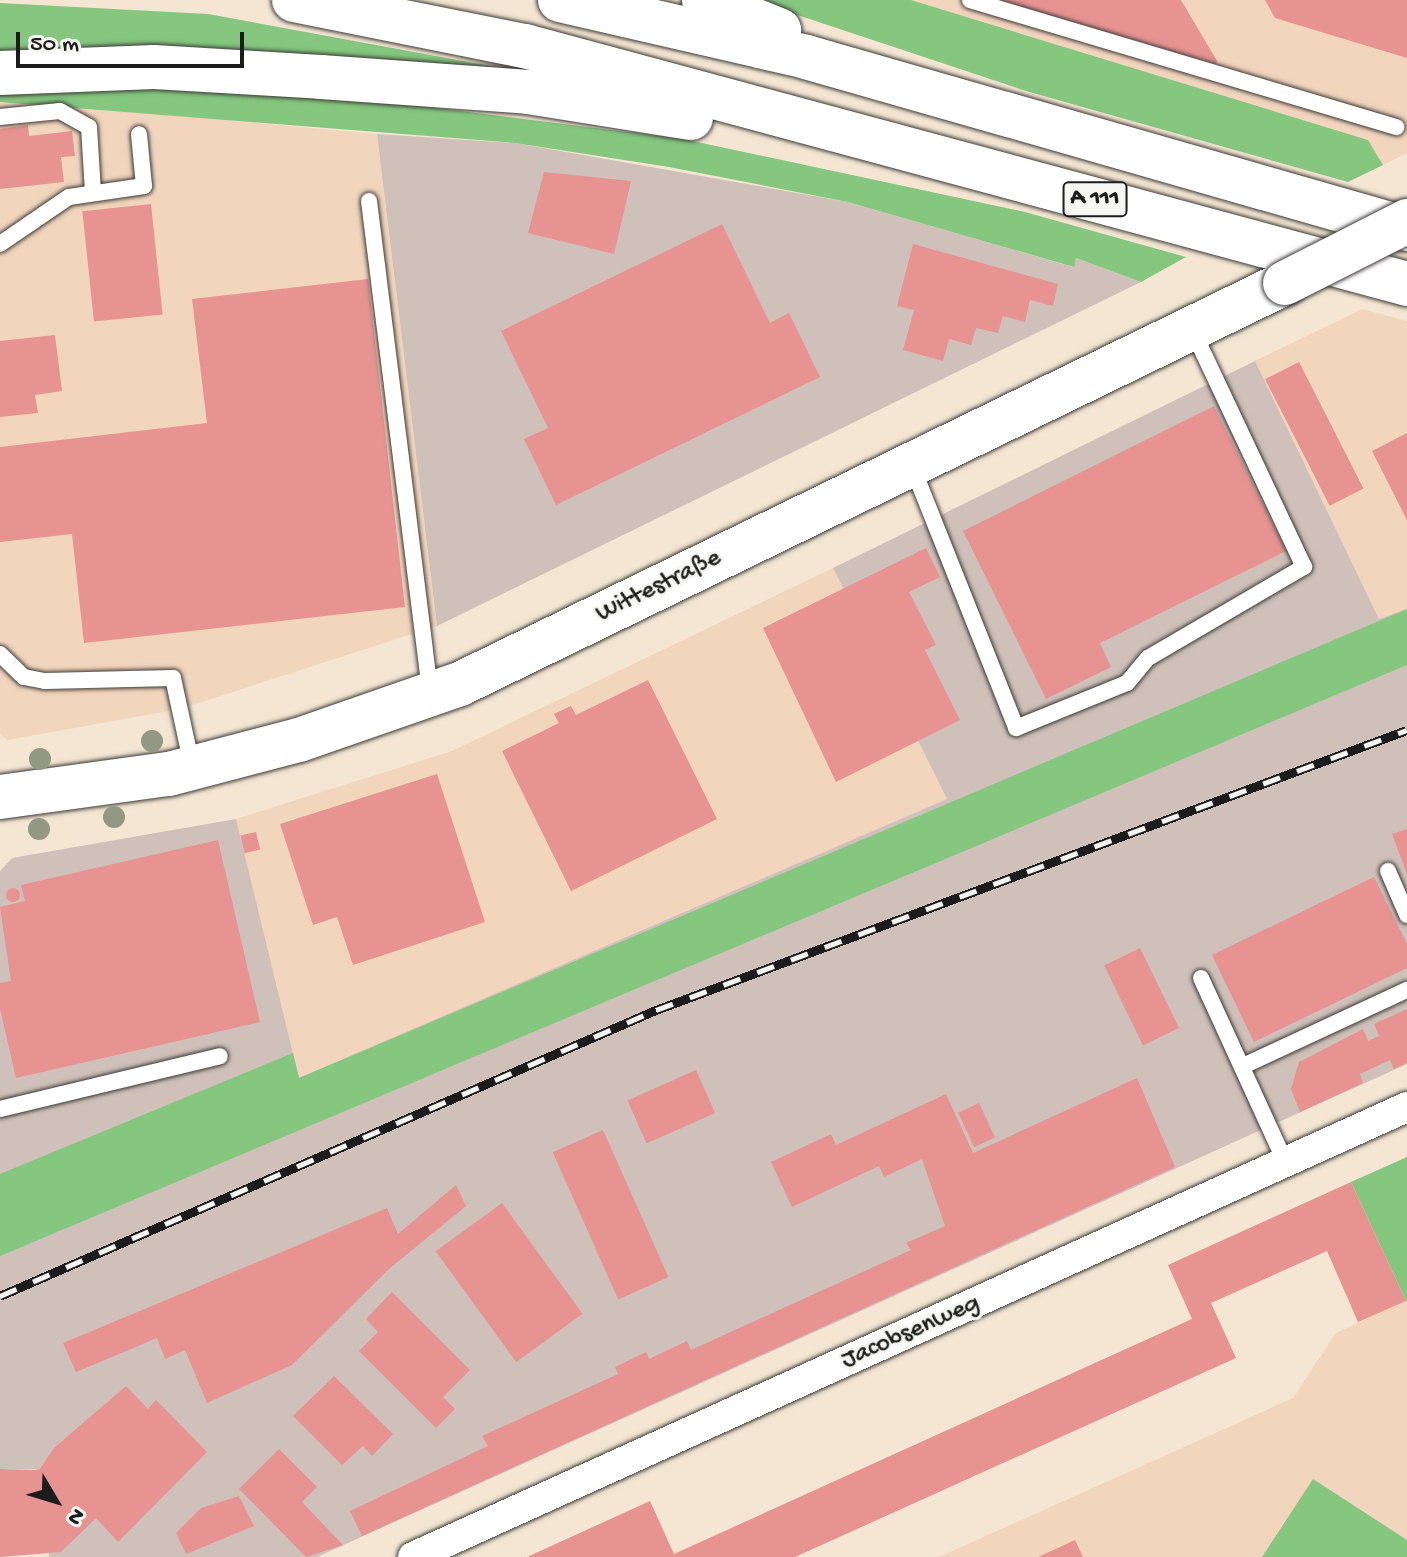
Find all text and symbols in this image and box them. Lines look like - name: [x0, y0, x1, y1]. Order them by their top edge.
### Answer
- scale bar: [20, 16, 248, 66]
- text: 50 m: [30, 31, 79, 60]
- road number: A 111: [1061, 179, 1129, 219]
- street label: Wittestraße: [591, 543, 727, 631]
- street label: Jacobsenweg: [837, 1289, 985, 1377]
- north arrow: [16, 1461, 96, 1541]
- text: N: [60, 1502, 90, 1529]

